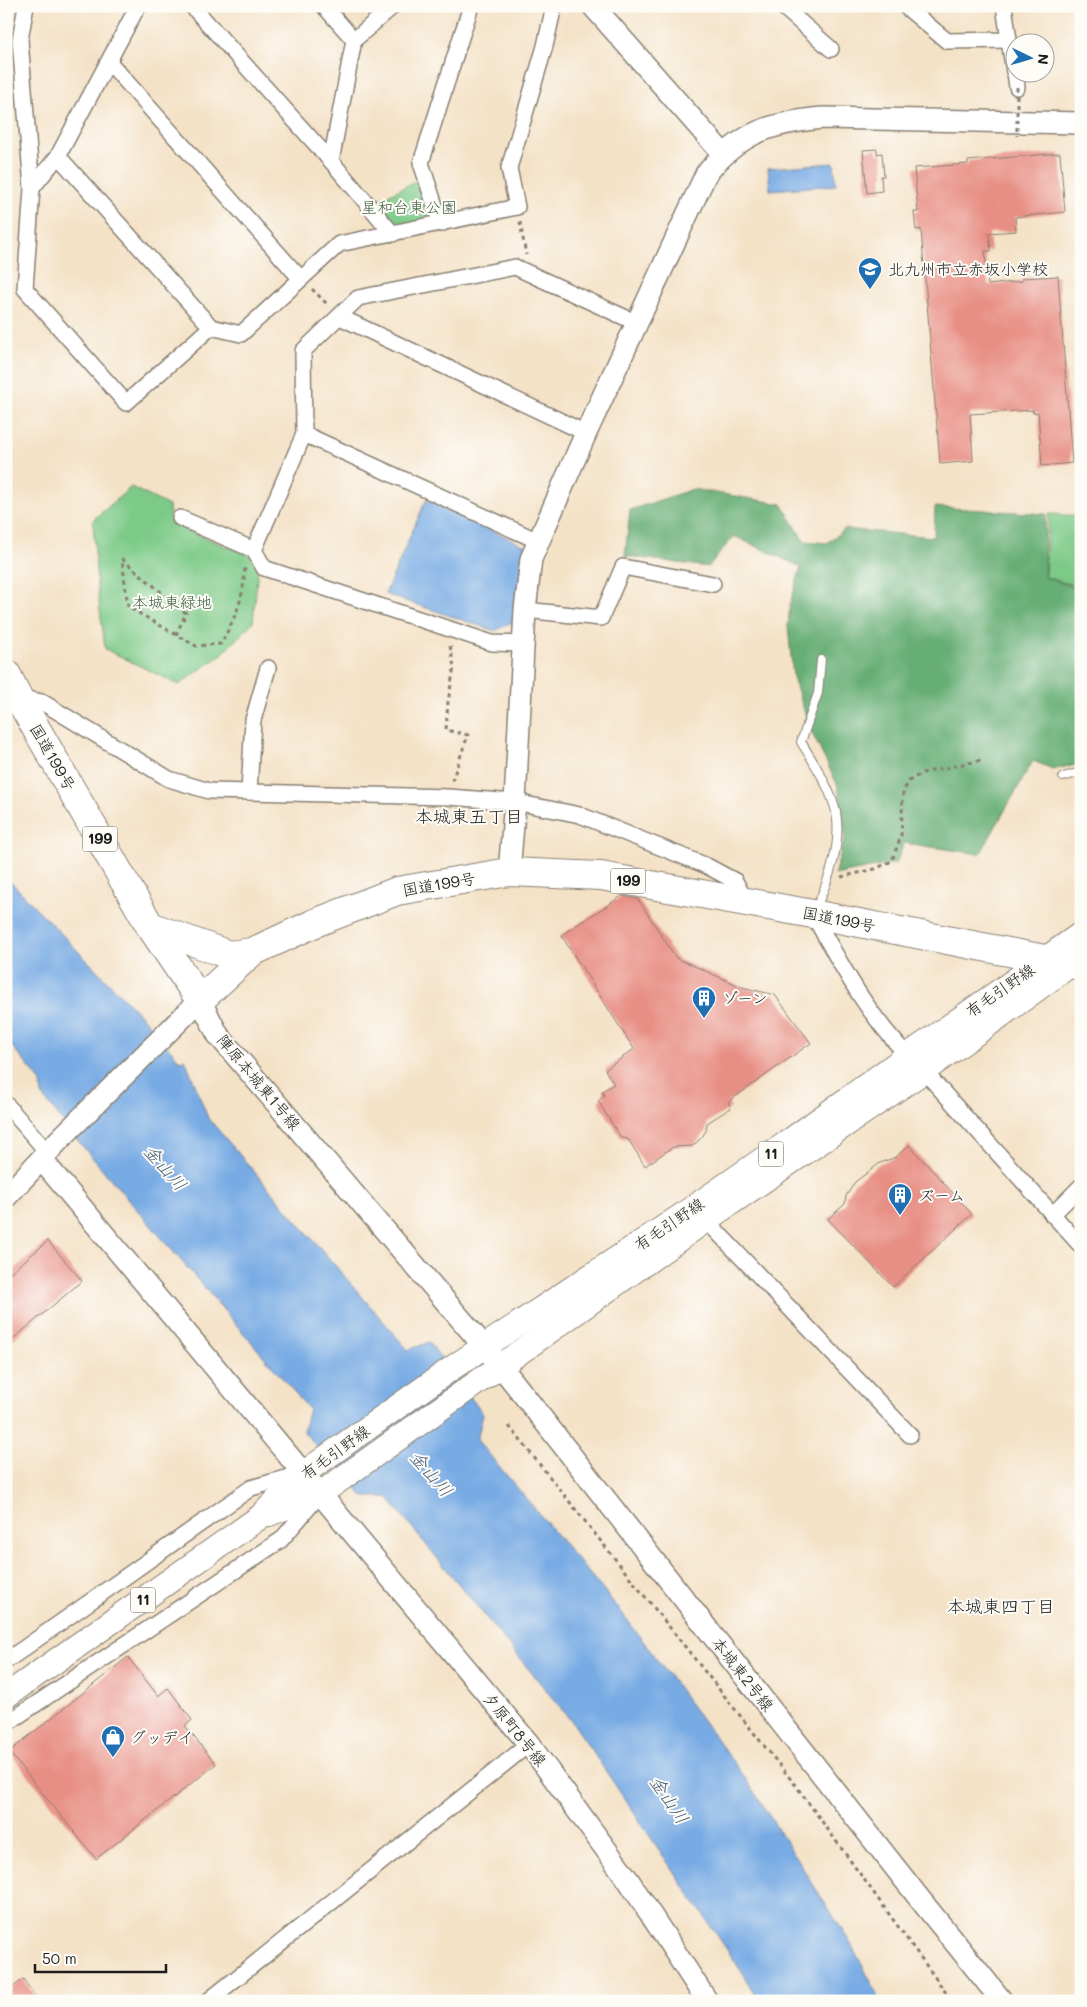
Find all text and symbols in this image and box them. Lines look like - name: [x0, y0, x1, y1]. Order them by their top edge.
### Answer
- north arrow: [1004, 32, 1054, 82]
- text: N: [1034, 53, 1053, 65]
- park label: 星和台東公園: [361, 196, 457, 217]
- school or university icon: 北九州市立赤坂小学校: [857, 256, 883, 290]
- place label: 北九州市立赤坂小学校: [888, 258, 1048, 279]
- park label: 本城東緑地: [132, 591, 212, 612]
- street label: 国道199号: [26, 719, 81, 794]
- district label: 本城東五丁目: [415, 804, 523, 828]
- road number: 199: [82, 826, 118, 852]
- street label: 国道199号: [401, 867, 477, 900]
- road number: 199: [610, 868, 646, 894]
- street label: 国道199号: [801, 901, 877, 936]
- street label: 有毛引野線: [961, 958, 1039, 1021]
- building icon: ゾーン: [691, 985, 717, 1019]
- place label: ゾーン: [722, 987, 768, 1008]
- street label: 陣原本城東1号線: [213, 1029, 306, 1134]
- water label: 金山川: [139, 1139, 193, 1196]
- road number: 11: [758, 1142, 784, 1166]
- building icon: ズーム: [887, 1182, 913, 1216]
- place label: ズーム: [918, 1184, 965, 1205]
- street label: 有毛引野線: [630, 1193, 708, 1255]
- street label: 有毛引野線: [296, 1420, 373, 1484]
- water label: 金山川: [405, 1445, 459, 1502]
- road number: 11: [130, 1588, 156, 1612]
- district label: 本城東四丁目: [947, 1594, 1055, 1618]
- street label: 本城東2号線: [708, 1632, 779, 1715]
- street label: 夕原町8号線: [479, 1687, 552, 1770]
- shop icon: グッデイ: [100, 1724, 126, 1758]
- place label: グッデイ: [130, 1726, 193, 1747]
- water label: 金山川: [645, 1770, 695, 1829]
- scale bar: [35, 1942, 166, 1974]
- text: 50 m: [42, 1948, 77, 1968]

